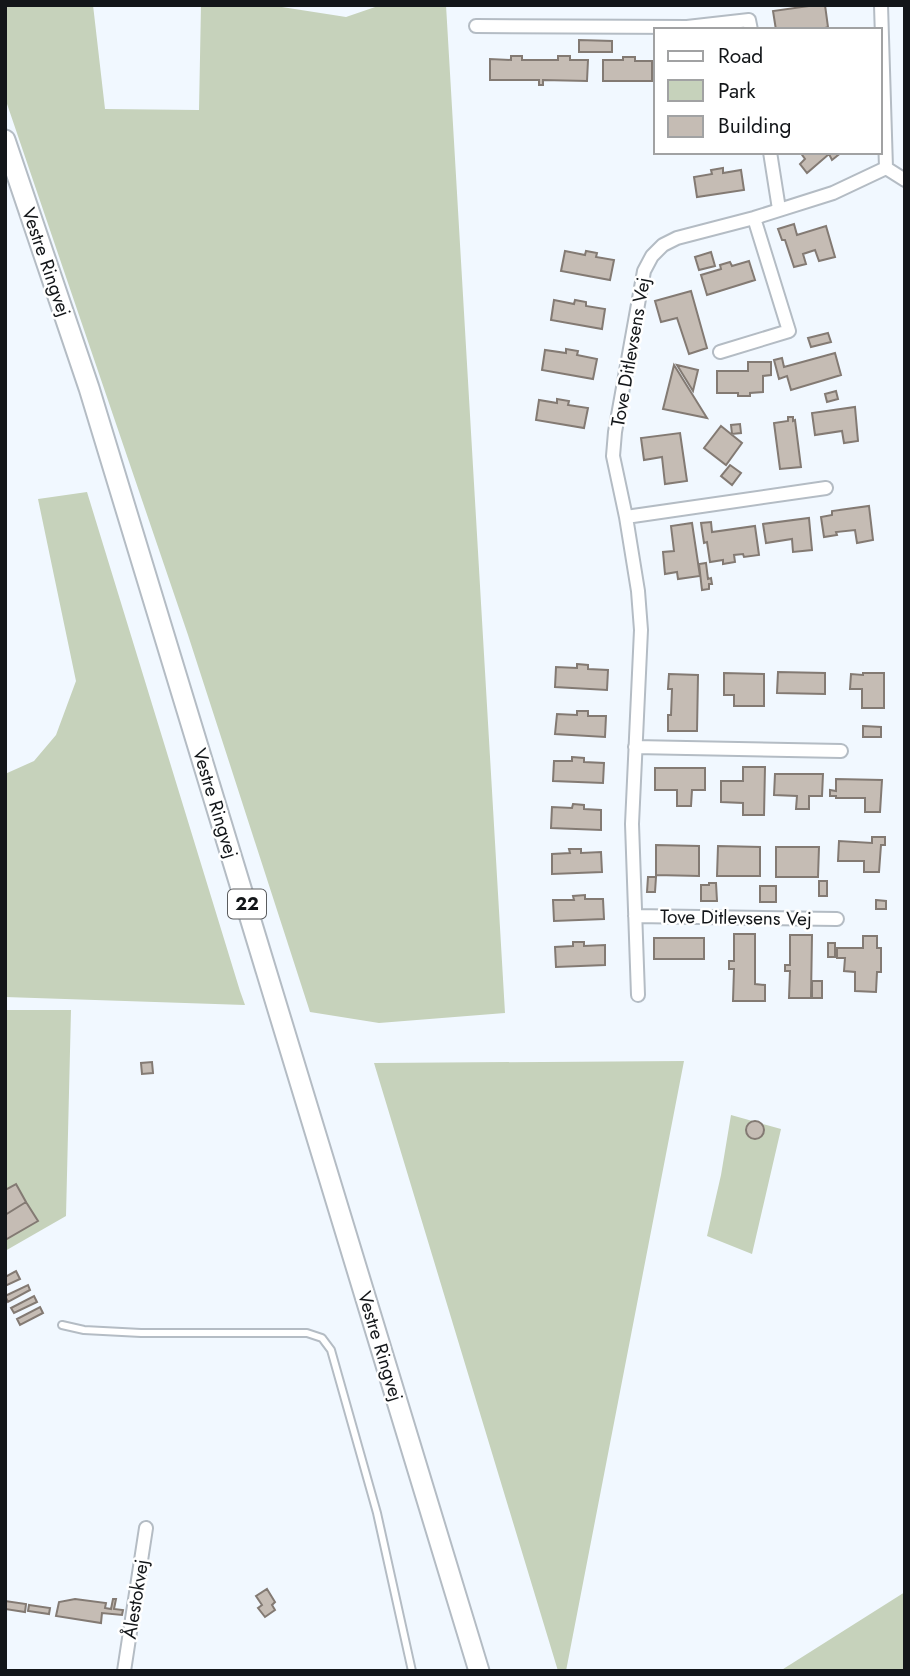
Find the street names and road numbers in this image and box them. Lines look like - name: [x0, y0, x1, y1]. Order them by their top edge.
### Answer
- street label: Vestre Ringvej: [15, 204, 78, 320]
- street label: Tove Ditlevsens Vej: [604, 275, 657, 429]
- street label: Vestre Ringvej: [186, 745, 245, 861]
- road number: 22: [228, 890, 266, 918]
- street label: Tove Ditlevsens Vej: [660, 903, 812, 932]
- street label: Vestre Ringvej: [351, 1288, 410, 1404]
- street label: Ålestokvej: [116, 1557, 155, 1641]

